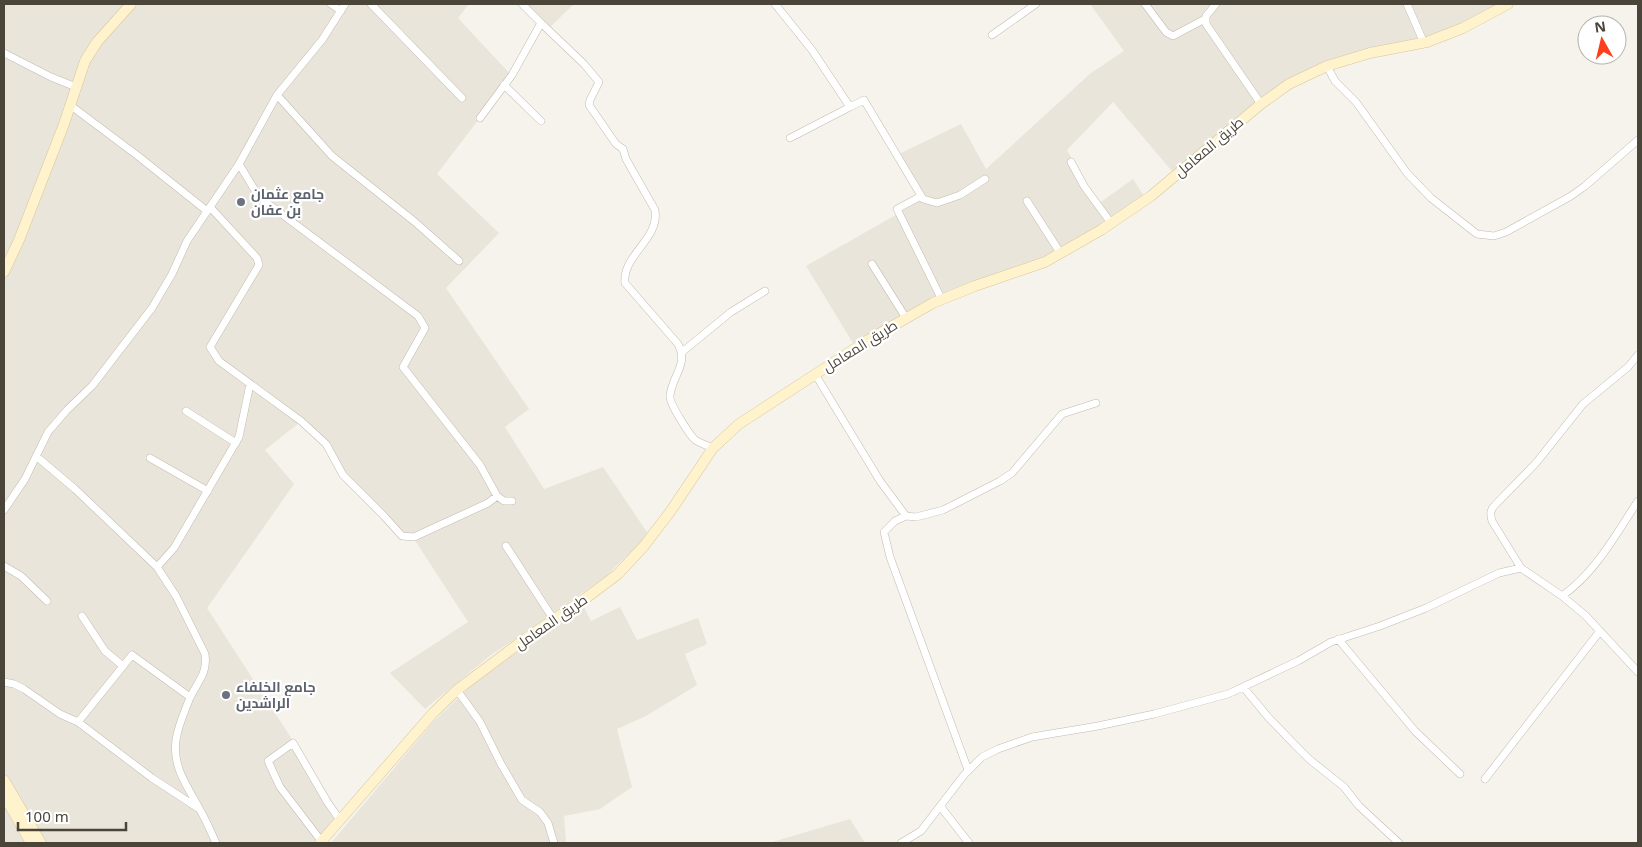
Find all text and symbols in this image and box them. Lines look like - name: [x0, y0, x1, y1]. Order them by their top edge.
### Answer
- north arrow: [1577, 15, 1627, 65]
- text: N: [1593, 16, 1607, 37]
- street label: طريق المعامل: [1170, 112, 1247, 181]
- place label: جامع عثمان بن عفان: [251, 184, 324, 219]
- marker: جامع عثمان بن عفان: [235, 196, 247, 208]
- street label: طريق المعامل: [819, 315, 901, 376]
- street label: طريق المعامل: [511, 590, 591, 654]
- place label: جامع الخلفاء الراشدين: [236, 677, 316, 712]
- marker: جامع الخلفاء الراشدين: [220, 689, 232, 701]
- scale bar: [18, 800, 125, 832]
- text: 100 m: [25, 806, 69, 826]

